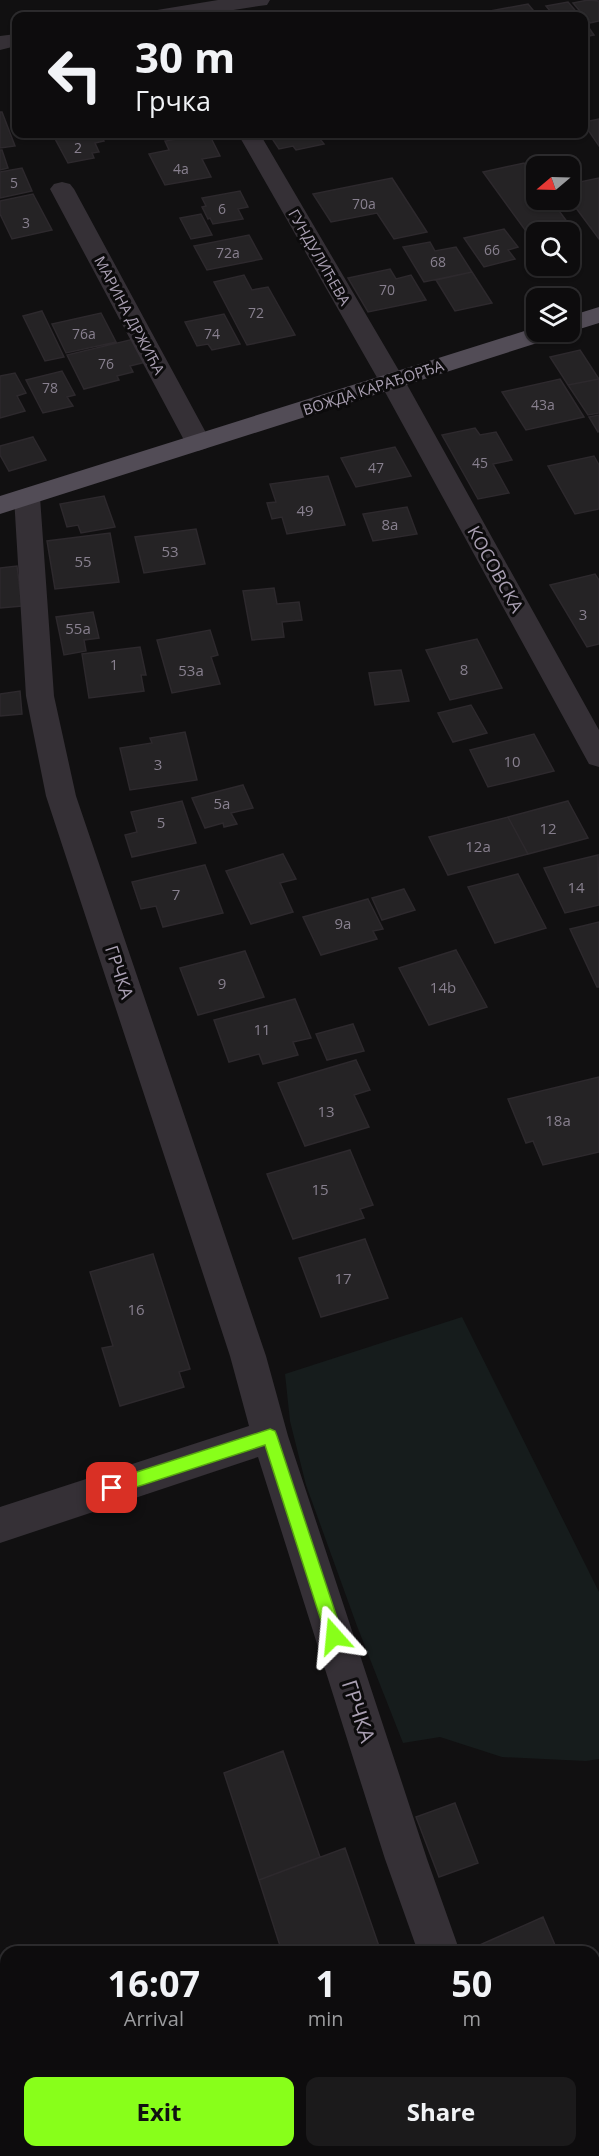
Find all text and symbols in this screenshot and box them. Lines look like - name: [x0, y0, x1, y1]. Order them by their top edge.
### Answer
- text: 30 m: [135, 28, 235, 85]
- icon: left: [36, 36, 114, 114]
- text: Грчка: [135, 82, 211, 119]
- house number: 2: [74, 138, 82, 157]
- north arrow: [526, 156, 580, 210]
- map controls: [526, 156, 580, 342]
- house number: 4a: [173, 159, 189, 178]
- house number: 5: [10, 173, 18, 192]
- house number: 70a: [352, 194, 376, 213]
- house number: 6: [218, 199, 226, 218]
- street label: ГУНДУЛИЋЕВА: [284, 205, 356, 309]
- house number: 3: [22, 213, 30, 232]
- button: search: [526, 222, 580, 276]
- house number: 66: [484, 240, 500, 259]
- house number: 72a: [216, 243, 240, 262]
- street label: МАРИНА ДРЖИЋА: [90, 252, 170, 378]
- house number: 68: [430, 252, 446, 271]
- house number: 70: [379, 280, 395, 299]
- button: layers: [526, 288, 580, 342]
- house number: 72: [248, 303, 264, 322]
- house number: 76a: [72, 324, 96, 343]
- house number: 74: [204, 324, 220, 343]
- house number: 76: [98, 354, 114, 373]
- street label: ВОЖДА КАРАЂОРЂА: [300, 355, 446, 419]
- house number: 78: [42, 378, 58, 397]
- house number: 43a: [531, 395, 555, 414]
- house number: 45: [472, 453, 488, 472]
- house number: 47: [368, 458, 384, 477]
- house number: 49: [296, 500, 314, 520]
- house number: 8a: [382, 514, 398, 534]
- street label: КОСОВСКА: [462, 521, 530, 617]
- house number: 53: [161, 541, 179, 561]
- house number: 55: [74, 551, 92, 571]
- house number: 3: [579, 604, 587, 624]
- house number: 55a: [65, 618, 91, 638]
- house number: 1: [110, 654, 118, 674]
- house number: 8: [460, 659, 468, 679]
- house number: 53a: [178, 660, 204, 680]
- house number: 10: [503, 751, 521, 771]
- house number: 3: [154, 754, 162, 774]
- house number: 5a: [214, 793, 230, 813]
- house number: 5: [157, 812, 165, 832]
- house number: 12: [539, 818, 557, 838]
- house number: 12a: [465, 836, 491, 856]
- house number: 14: [567, 877, 585, 897]
- house number: 7: [172, 884, 180, 904]
- house number: 9a: [335, 913, 351, 933]
- street label: ГРЧКА: [100, 942, 140, 1002]
- house number: 9: [218, 973, 226, 993]
- house number: 14b: [430, 977, 456, 997]
- house number: 11: [253, 1019, 271, 1039]
- house number: 13: [317, 1101, 335, 1121]
- house number: 18a: [545, 1110, 571, 1130]
- house number: 15: [311, 1179, 329, 1199]
- house number: 17: [334, 1268, 352, 1288]
- house number: 16: [127, 1299, 145, 1319]
- pin: [86, 1462, 137, 1513]
- icon: arrive: [95, 1471, 128, 1504]
- position arrow: [302, 1604, 366, 1668]
- street label: ГРЧКА: [336, 1676, 382, 1747]
- text: 16:07: [108, 1959, 200, 2008]
- text: 1: [315, 1959, 336, 2008]
- text: 50: [451, 1959, 492, 2008]
- text: Arrival: [124, 2005, 184, 2032]
- text: min: [308, 2005, 344, 2032]
- text: m: [463, 2005, 481, 2032]
- button: Exit: [24, 2077, 294, 2146]
- button: Share: [306, 2077, 576, 2146]

